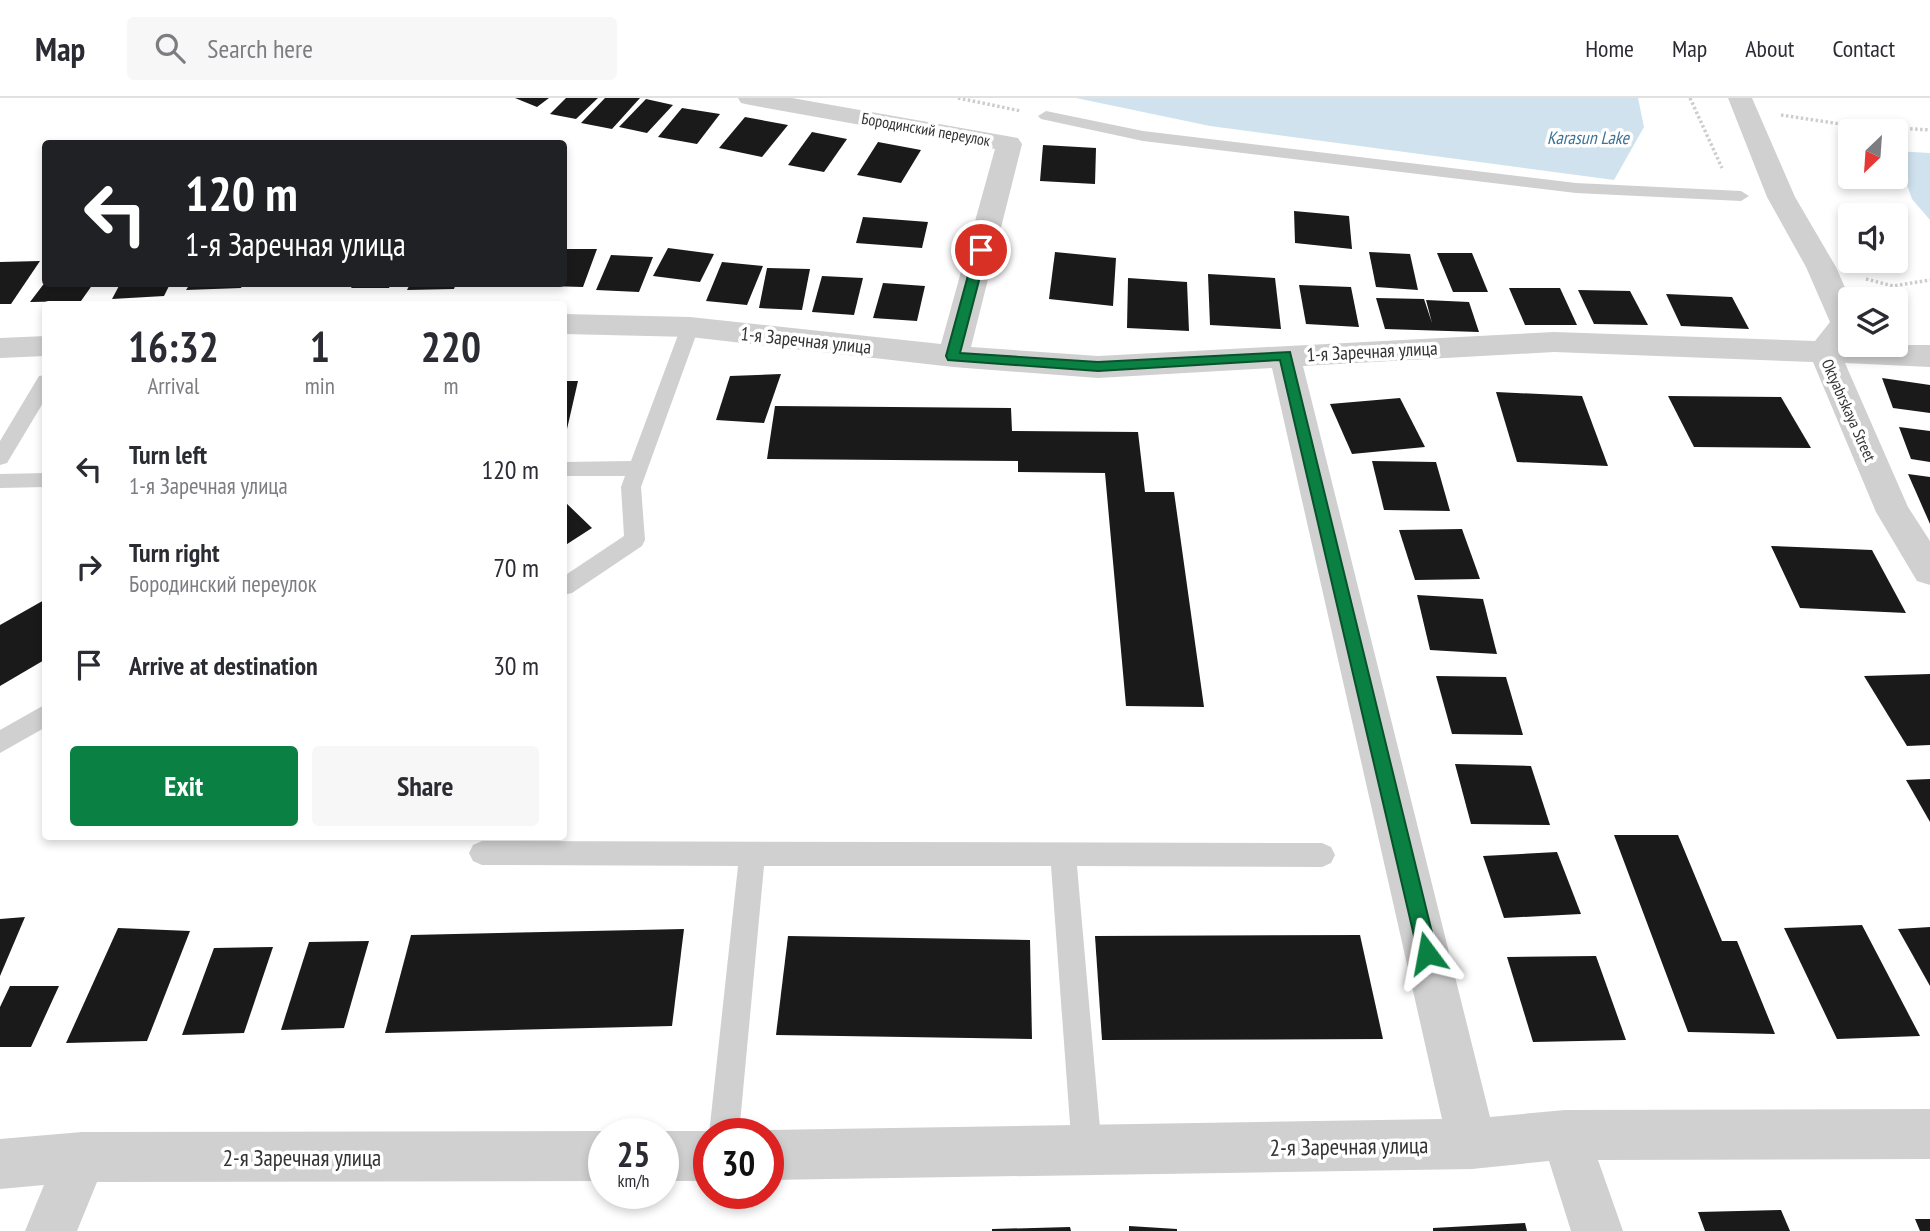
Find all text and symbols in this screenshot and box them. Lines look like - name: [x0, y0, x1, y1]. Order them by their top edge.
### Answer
- search box: [127, 17, 617, 80]
- text: Map: [35, 27, 85, 70]
- icon: search: [151, 29, 189, 67]
- text: Search here: [207, 32, 313, 65]
- text: Home: [1585, 33, 1634, 64]
- text: Map: [1672, 33, 1707, 64]
- text: About: [1745, 33, 1794, 64]
- text: Contact: [1832, 33, 1895, 64]
- street label: Бородинский переулок: [860, 108, 993, 150]
- north arrow: [1838, 119, 1908, 189]
- map controls: [1838, 119, 1908, 357]
- water label: Karasun Lake: [1547, 126, 1631, 149]
- text: 120 m: [185, 161, 298, 225]
- icon: left: [70, 168, 161, 259]
- button: sound: [1838, 203, 1908, 273]
- pin: [951, 220, 1011, 280]
- text: 1-я Заречная улица: [185, 223, 406, 265]
- icon: arrive: [962, 231, 1000, 269]
- button: layers: [1838, 287, 1908, 357]
- text: 16:32: [128, 319, 219, 374]
- text: 1: [310, 319, 330, 374]
- text: 220: [421, 319, 481, 374]
- street label: 1-я Заречная улица: [740, 321, 872, 359]
- street label: 1-я Заречная улица: [1306, 336, 1438, 366]
- street label: Oktyabrskaya Street: [1817, 356, 1881, 465]
- text: Arrival: [147, 371, 199, 400]
- text: min: [305, 371, 335, 400]
- text: m: [443, 371, 458, 400]
- text: Turn left: [129, 438, 207, 471]
- icon: left: [70, 450, 108, 488]
- text: 120 m: [481, 453, 539, 486]
- text: 1-я Заречная улица: [129, 471, 288, 500]
- text: Turn right: [129, 536, 220, 569]
- icon: right: [70, 548, 108, 586]
- text: 70 m: [493, 551, 539, 584]
- text: Бородинский переулок: [129, 569, 317, 598]
- icon: arrive: [70, 646, 108, 684]
- text: Arrive at destination: [129, 649, 318, 682]
- text: 30 m: [493, 649, 539, 682]
- button: Exit: [70, 746, 298, 826]
- button: Share: [312, 746, 539, 826]
- position arrow: [1390, 916, 1464, 990]
- speed limit sign: 30: [693, 1118, 784, 1209]
- street label: 2-я Заречная улица: [1269, 1130, 1429, 1162]
- text: 25: [617, 1131, 650, 1177]
- street label: 2-я Заречная улица: [223, 1143, 381, 1172]
- text: km/h: [618, 1169, 649, 1192]

